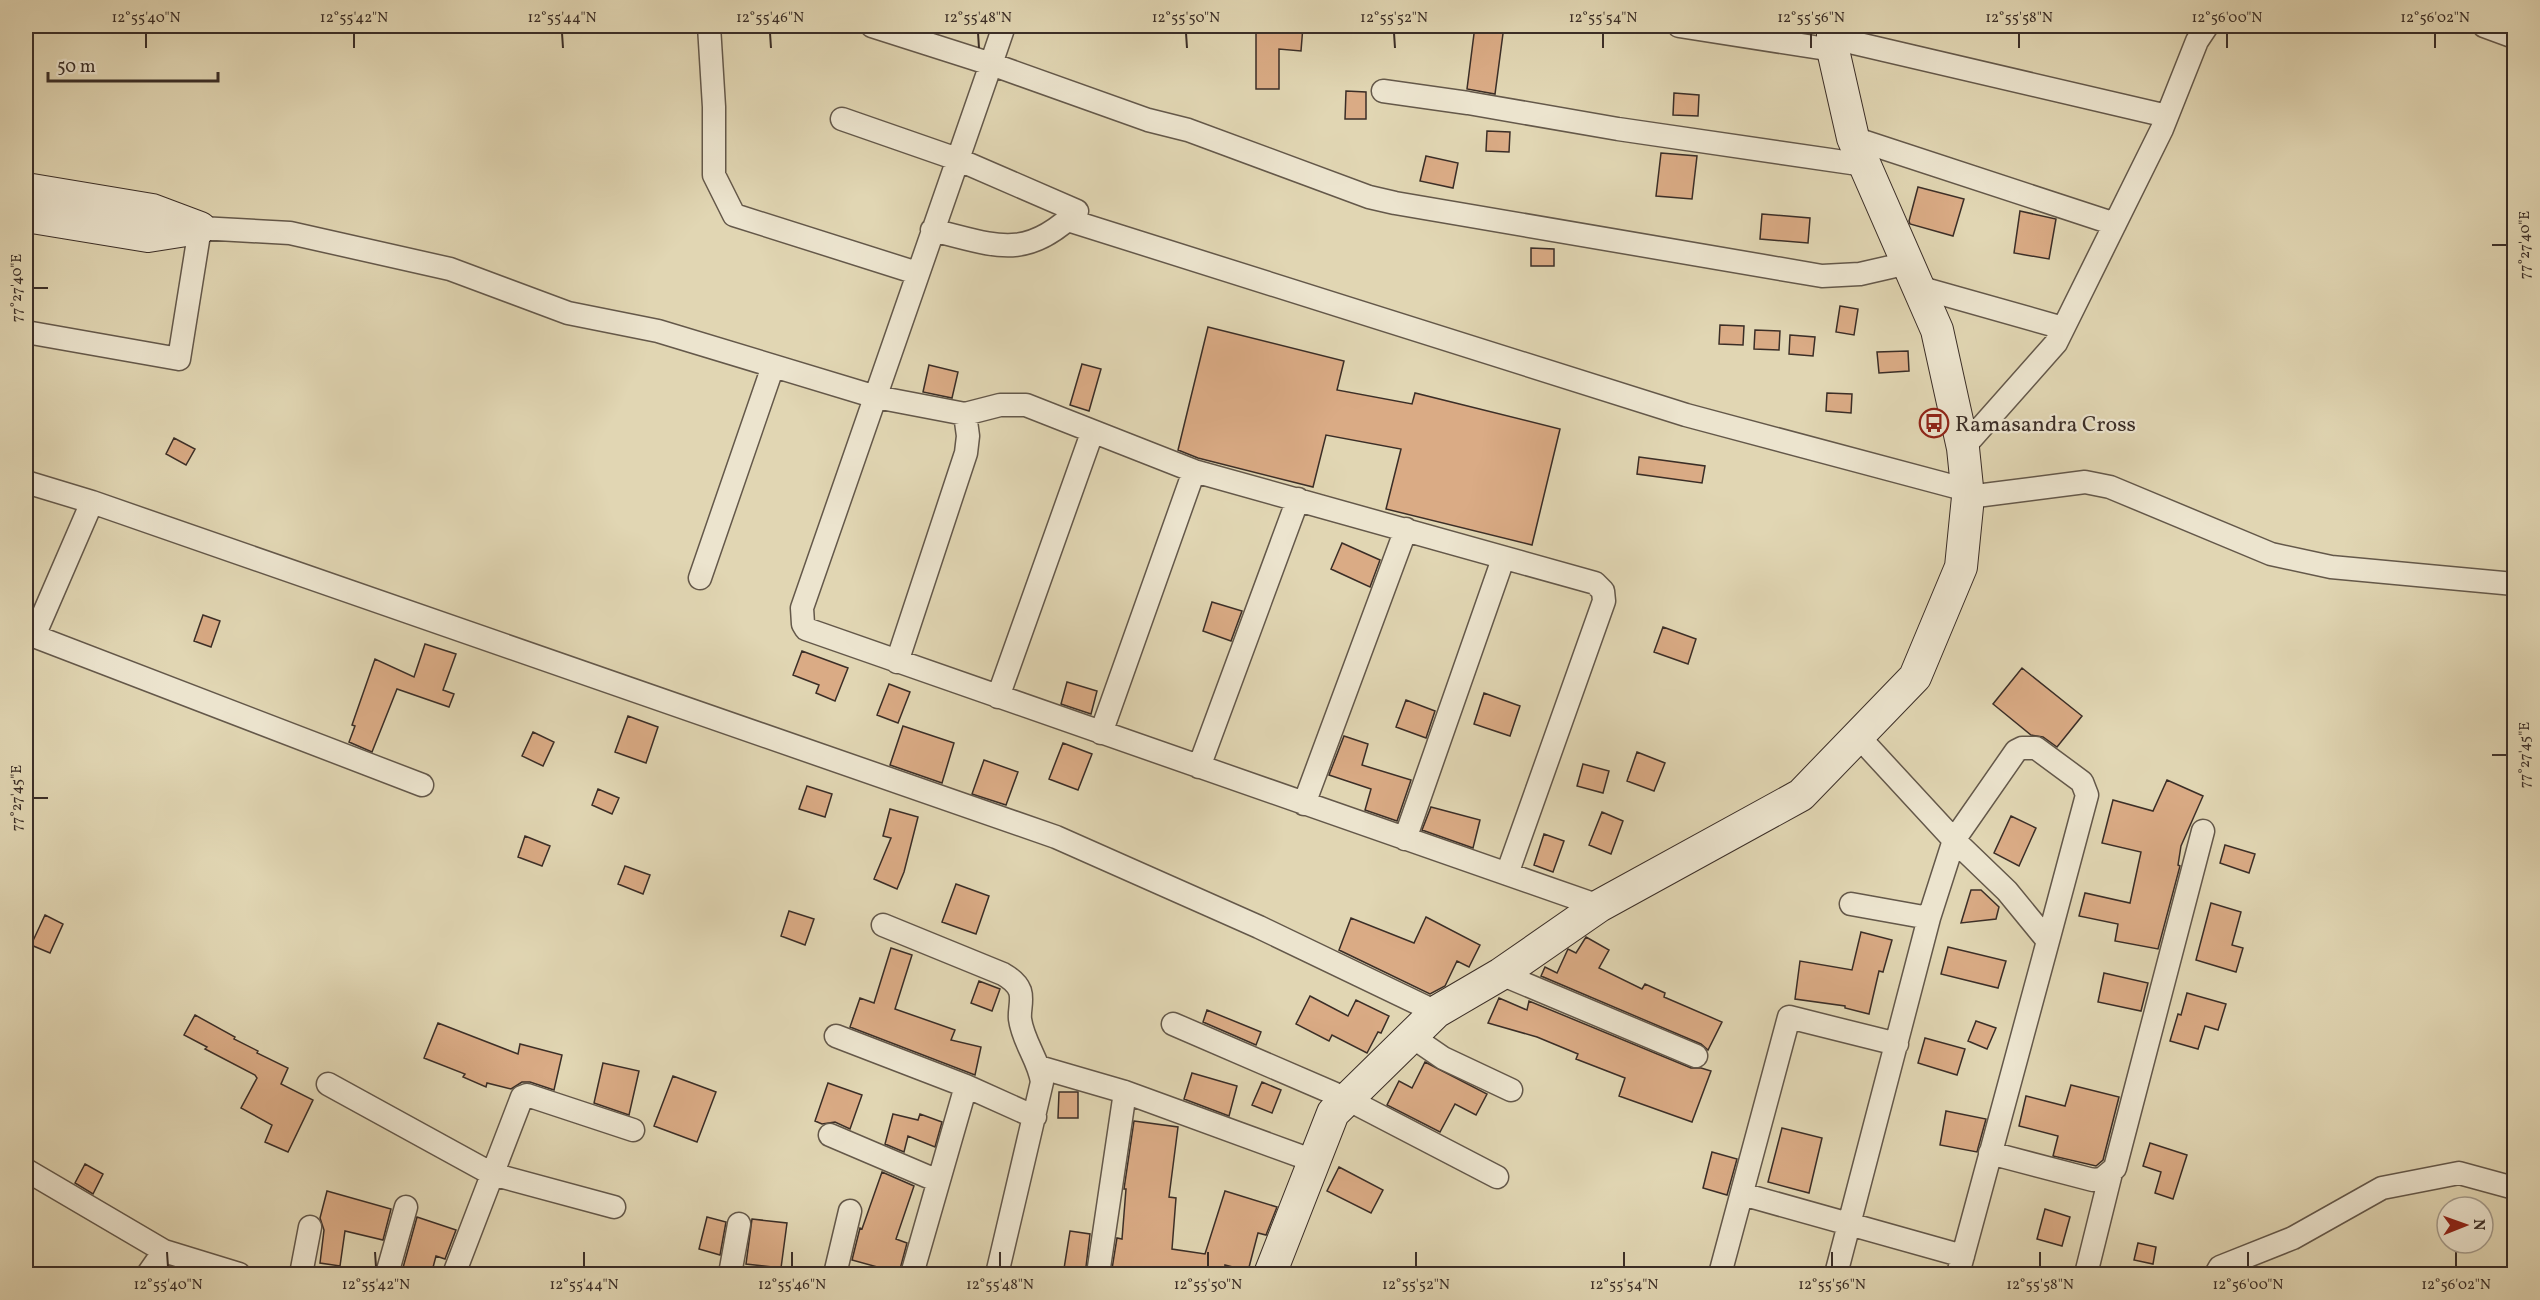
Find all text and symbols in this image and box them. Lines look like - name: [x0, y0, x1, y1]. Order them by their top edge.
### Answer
- text: 12°55'40"N: [111, 8, 181, 29]
- text: 12°55'42"N: [320, 8, 388, 29]
- text: 12°55'44"N: [527, 8, 597, 29]
- text: 12°55'46"N: [736, 8, 804, 29]
- text: 12°55'48"N: [944, 8, 1012, 29]
- text: 12°55'50"N: [1152, 8, 1220, 29]
- text: 12°55'52"N: [1360, 8, 1428, 29]
- text: 12°55'54"N: [1569, 8, 1637, 29]
- text: 12°55'56"N: [1777, 8, 1845, 29]
- text: 12°55'58"N: [1985, 8, 2053, 29]
- text: 12°56'00"N: [2192, 8, 2262, 29]
- text: 12°56'02"N: [2400, 8, 2470, 29]
- scale bar: [48, 45, 218, 83]
- text: 50 m: [57, 55, 96, 80]
- text: 77°27'40"E: [2515, 211, 2536, 279]
- text: 77°27'40"E: [7, 254, 28, 322]
- bus stop icon: Ramasandra Cross: [1918, 407, 1950, 439]
- place label: Ramasandra Cross: [1955, 410, 2136, 441]
- text: 77°27'45"E: [2515, 722, 2536, 788]
- text: 77°27'45"E: [7, 765, 28, 831]
- north arrow: [2435, 1195, 2495, 1255]
- text: N: [2467, 1219, 2489, 1231]
- text: 12°55'40"N: [133, 1275, 203, 1296]
- text: 12°55'42"N: [342, 1275, 410, 1296]
- text: 12°55'44"N: [549, 1275, 619, 1296]
- text: 12°55'46"N: [758, 1275, 826, 1296]
- text: 12°55'48"N: [966, 1275, 1034, 1296]
- text: 12°55'50"N: [1174, 1275, 1242, 1296]
- text: 12°55'52"N: [1382, 1275, 1450, 1296]
- text: 12°55'54"N: [1590, 1275, 1658, 1296]
- text: 12°55'56"N: [1798, 1275, 1866, 1296]
- text: 12°55'58"N: [2006, 1275, 2074, 1296]
- text: 12°56'00"N: [2213, 1275, 2283, 1296]
- text: 12°56'02"N: [2421, 1275, 2491, 1296]

